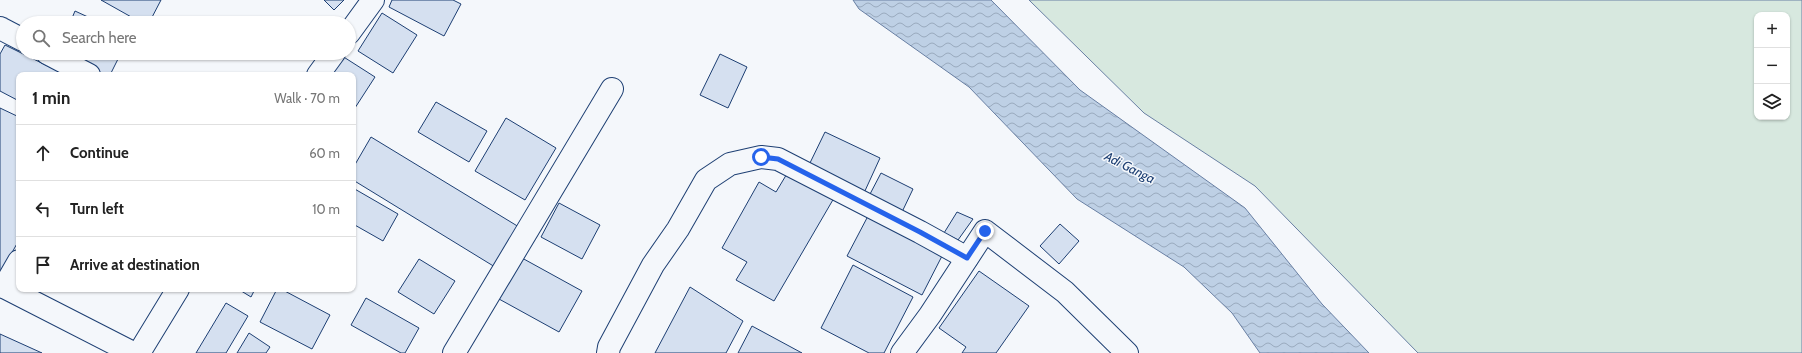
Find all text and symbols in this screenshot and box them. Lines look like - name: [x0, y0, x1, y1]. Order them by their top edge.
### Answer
- map controls: [1754, 12, 1790, 120]
- button: +: [1754, 12, 1790, 48]
- search box: [16, 16, 356, 60]
- icon: search: [30, 27, 52, 49]
- text: Search here: [62, 29, 137, 47]
- button: −: [1754, 48, 1790, 84]
- button: layers: [1754, 84, 1790, 120]
- text: 1 min: [32, 88, 70, 108]
- text: Walk · 70 m: [274, 90, 340, 106]
- icon: ahead: [32, 142, 54, 164]
- text: Continue: [70, 144, 129, 162]
- text: 60 m: [309, 145, 340, 161]
- water label: Adi Ganga: [1101, 147, 1158, 186]
- route start: [752, 148, 770, 166]
- icon: left: [32, 198, 54, 220]
- text: Turn left: [70, 200, 124, 218]
- text: 10 m: [312, 201, 340, 217]
- route end: [976, 222, 994, 240]
- icon: arrive: [32, 254, 54, 276]
- text: Arrive at destination: [70, 256, 200, 274]

